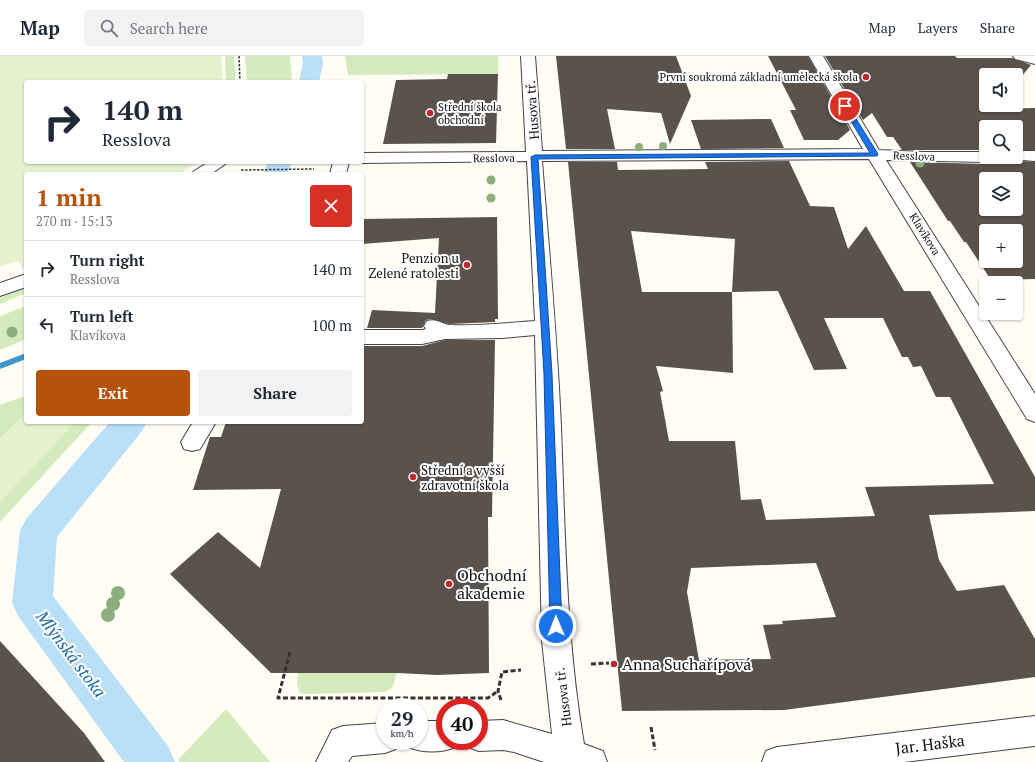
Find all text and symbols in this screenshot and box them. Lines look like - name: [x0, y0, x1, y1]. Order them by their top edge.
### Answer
- search box: [84, 10, 364, 46]
- text: Map: [20, 15, 60, 40]
- icon: search: [98, 17, 120, 39]
- text: Search here: [130, 18, 208, 38]
- text: Map: [869, 18, 896, 37]
- text: Layers: [918, 18, 958, 37]
- text: Share: [980, 18, 1015, 37]
- map controls: [979, 68, 1023, 320]
- button: sound: [979, 68, 1023, 112]
- place label: První soukromá základní umělecká škola: [660, 70, 858, 84]
- marker: První soukromá základní umělecká škola: [861, 72, 871, 82]
- street label: Husova tř.: [521, 80, 543, 140]
- pin: [828, 89, 862, 123]
- text: 140 m: [102, 91, 183, 128]
- icon: arrive: [834, 95, 856, 117]
- icon: right: [36, 96, 88, 148]
- place label: Střední škola obchodní: [438, 100, 502, 127]
- marker: Střední škola obchodní: [425, 108, 435, 118]
- button: search: [979, 120, 1023, 164]
- text: Resslova: [102, 127, 171, 151]
- street label: Resslova: [893, 148, 936, 164]
- street label: Resslova: [473, 151, 516, 165]
- button: layers: [979, 172, 1023, 216]
- text: 1 min: [36, 181, 102, 213]
- button: close: [310, 185, 352, 227]
- street label: Klavíkova: [906, 210, 944, 258]
- text: 270 m · 15:13: [36, 212, 113, 230]
- button: +: [979, 224, 1023, 268]
- place label: Penzion u Zelené ratolesti: [369, 249, 460, 282]
- text: Turn right: [70, 250, 145, 270]
- icon: right: [36, 258, 58, 280]
- text: 140 m: [311, 259, 352, 279]
- marker: Penzion u Zelené ratolesti: [462, 260, 472, 270]
- text: Resslova: [70, 270, 120, 288]
- button: −: [979, 276, 1023, 320]
- text: Turn left: [70, 306, 134, 326]
- icon: left: [36, 314, 58, 336]
- text: 100 m: [311, 315, 352, 335]
- text: Klavíkova: [70, 326, 126, 344]
- button: Exit: [36, 370, 190, 416]
- button: Share: [198, 370, 352, 416]
- place label: Střední a vyšší zdravotní škola: [421, 461, 509, 494]
- marker: Střední a vyšší zdravotní škola: [408, 472, 418, 482]
- place label: Obchodní akademie: [457, 564, 527, 604]
- marker: Obchodní akademie: [444, 579, 454, 589]
- water label: Mlýnská stoka: [31, 605, 112, 702]
- position arrow: [535, 605, 577, 647]
- place label: Anna Suchařípová: [622, 653, 751, 675]
- marker: Anna Suchařípová: [609, 659, 619, 669]
- street label: Husova tř.: [550, 666, 576, 728]
- speed limit sign: 40: [436, 698, 488, 750]
- text: 29: [391, 705, 413, 732]
- text: km/h: [390, 727, 414, 740]
- street label: Jar. Haška: [894, 729, 966, 759]

